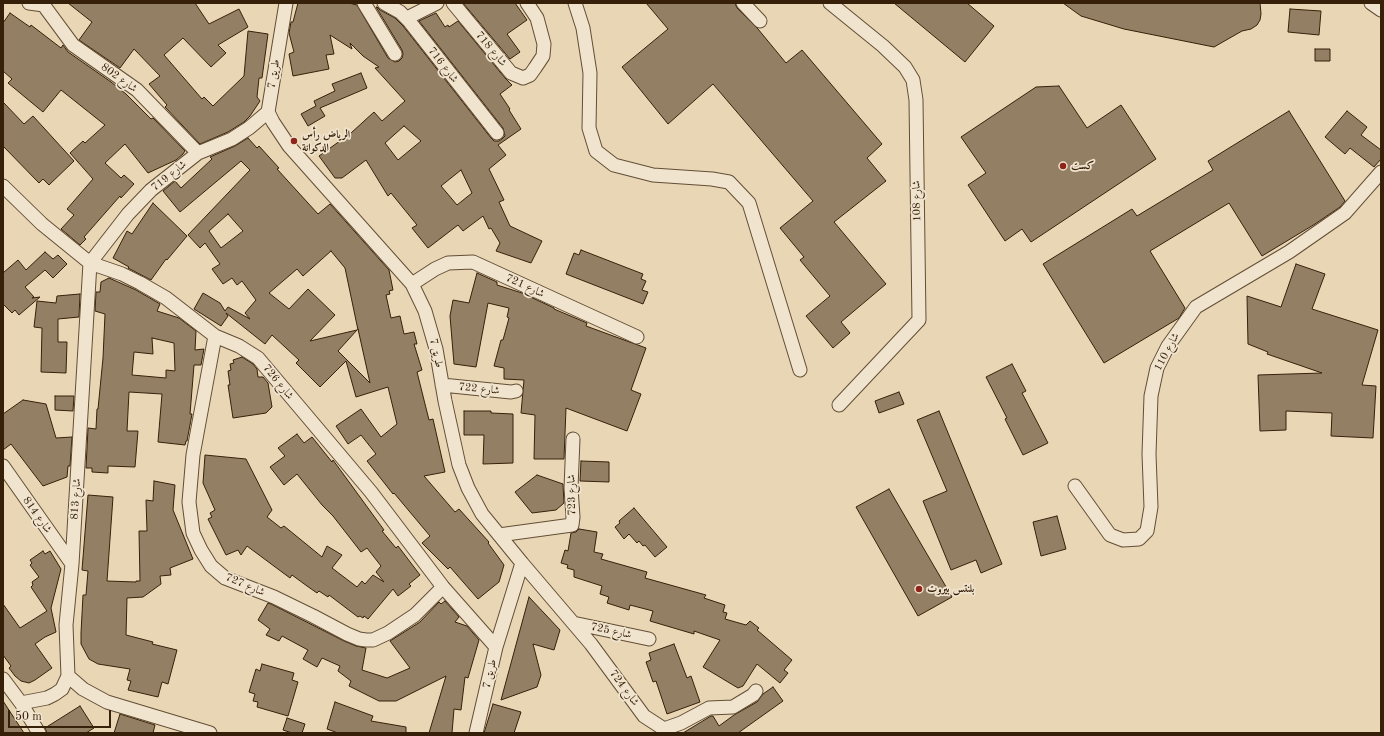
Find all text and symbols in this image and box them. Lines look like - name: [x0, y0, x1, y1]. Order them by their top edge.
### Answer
- street label: شارع 718: [473, 29, 509, 69]
- street label: شارع 716: [425, 45, 461, 85]
- street label: 7 طريق: [265, 58, 283, 90]
- street label: شارع 802: [98, 61, 140, 95]
- place label: الرياض رأس الدكوانة: [302, 128, 350, 154]
- marker: الرياض رأس الدكوانة: [289, 136, 299, 146]
- street label: شارع 719: [149, 158, 189, 194]
- place label: كست: [1071, 159, 1094, 173]
- marker: كست: [1058, 161, 1068, 171]
- street label: شارع 108: [910, 180, 924, 222]
- street label: شارع 721: [503, 271, 547, 301]
- street label: شارع 110: [1151, 331, 1183, 373]
- street label: 7 طريق: [426, 337, 446, 369]
- street label: شارع 726: [260, 362, 296, 402]
- street label: شارع 722: [458, 380, 500, 398]
- street label: شارع 723: [565, 474, 579, 516]
- street label: شارع 813: [68, 478, 84, 520]
- street label: شارع 814: [20, 494, 54, 536]
- street label: شارع 727: [223, 571, 267, 599]
- place label: بلنتس بيروت: [927, 582, 974, 596]
- marker: بلنتس بيروت: [914, 584, 924, 594]
- street label: شارع 725: [589, 620, 633, 642]
- street label: 7 طريق: [480, 658, 500, 690]
- street label: شارع 724: [607, 667, 641, 709]
- scale bar: [10, 702, 113, 728]
- text: 50 m: [15, 711, 42, 723]

